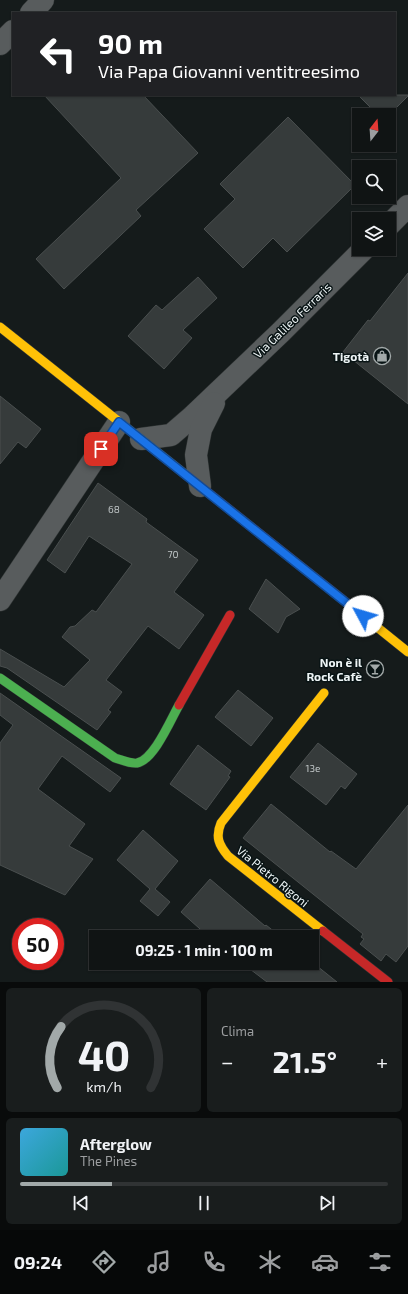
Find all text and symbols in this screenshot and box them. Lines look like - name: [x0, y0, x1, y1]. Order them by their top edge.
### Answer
- text: 90 m: [98, 26, 163, 60]
- icon: left: [32, 28, 84, 80]
- text: Via Papa Giovanni ventitreesimo: [98, 60, 360, 82]
- north arrow: [352, 108, 396, 152]
- map controls: [352, 108, 396, 256]
- button: search: [352, 160, 396, 204]
- button: layers: [352, 212, 396, 256]
- street label: Via Galileo Ferraris: [250, 279, 334, 361]
- shop icon: Tigotà: [372, 346, 392, 366]
- place label: Tigotà: [333, 349, 369, 363]
- pin: [84, 432, 118, 466]
- icon: arrive: [90, 438, 112, 460]
- house number: 68: [108, 503, 120, 515]
- house number: 70: [167, 548, 179, 560]
- position arrow: [342, 595, 384, 637]
- place label: Non è il Rock Cafè: [306, 655, 362, 683]
- bar icon: Non è il Rock Cafè: [365, 659, 385, 679]
- house number: 13e: [306, 762, 320, 774]
- street label: Via Pietro Rigoni: [234, 843, 312, 909]
- speed limit sign: 50: [12, 918, 64, 970]
- text: 09:25 · 1 min · 100 m: [135, 941, 273, 959]
- text: Clima: [221, 1023, 254, 1039]
- text: 40: [77, 1029, 130, 1079]
- text: 21.5°: [273, 1043, 337, 1079]
- text: −: [221, 1048, 234, 1074]
- text: +: [376, 1048, 388, 1074]
- text: km/h: [86, 1078, 121, 1095]
- text: Afterglow: [80, 1135, 152, 1153]
- text: The Pines: [80, 1153, 137, 1169]
- icon: previous: [70, 1192, 92, 1214]
- icon: pause: [193, 1192, 215, 1214]
- icon: next: [316, 1192, 338, 1214]
- icon: directions: [90, 1248, 118, 1276]
- icon: music: [145, 1248, 173, 1276]
- icon: phone: [200, 1248, 228, 1276]
- icon: climate: [256, 1248, 284, 1276]
- icon: car: [311, 1248, 339, 1276]
- icon: filters: [366, 1248, 394, 1276]
- text: 09:24: [14, 1251, 62, 1273]

